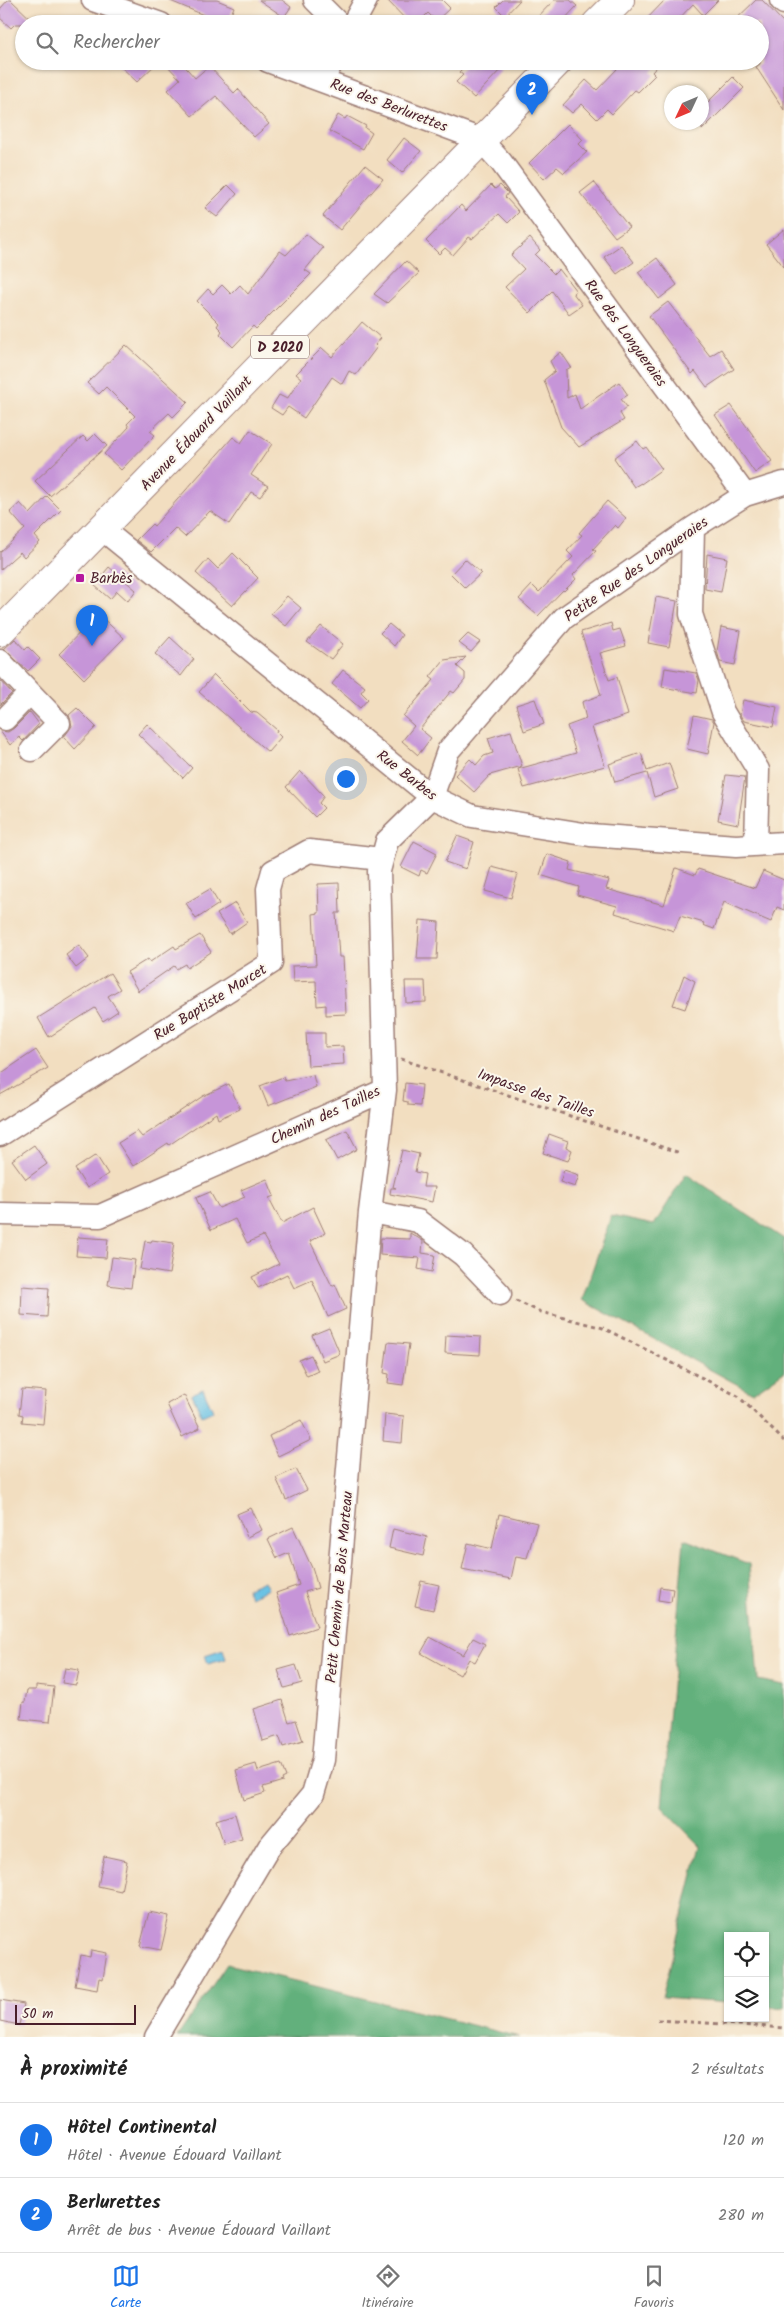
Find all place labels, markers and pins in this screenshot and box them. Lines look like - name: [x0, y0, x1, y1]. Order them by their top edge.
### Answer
- pin: 2: [516, 74, 548, 115]
- place label: Barbès: [90, 567, 133, 591]
- marker: Barbès: [74, 572, 86, 584]
- pin: 1: [76, 605, 108, 646]

